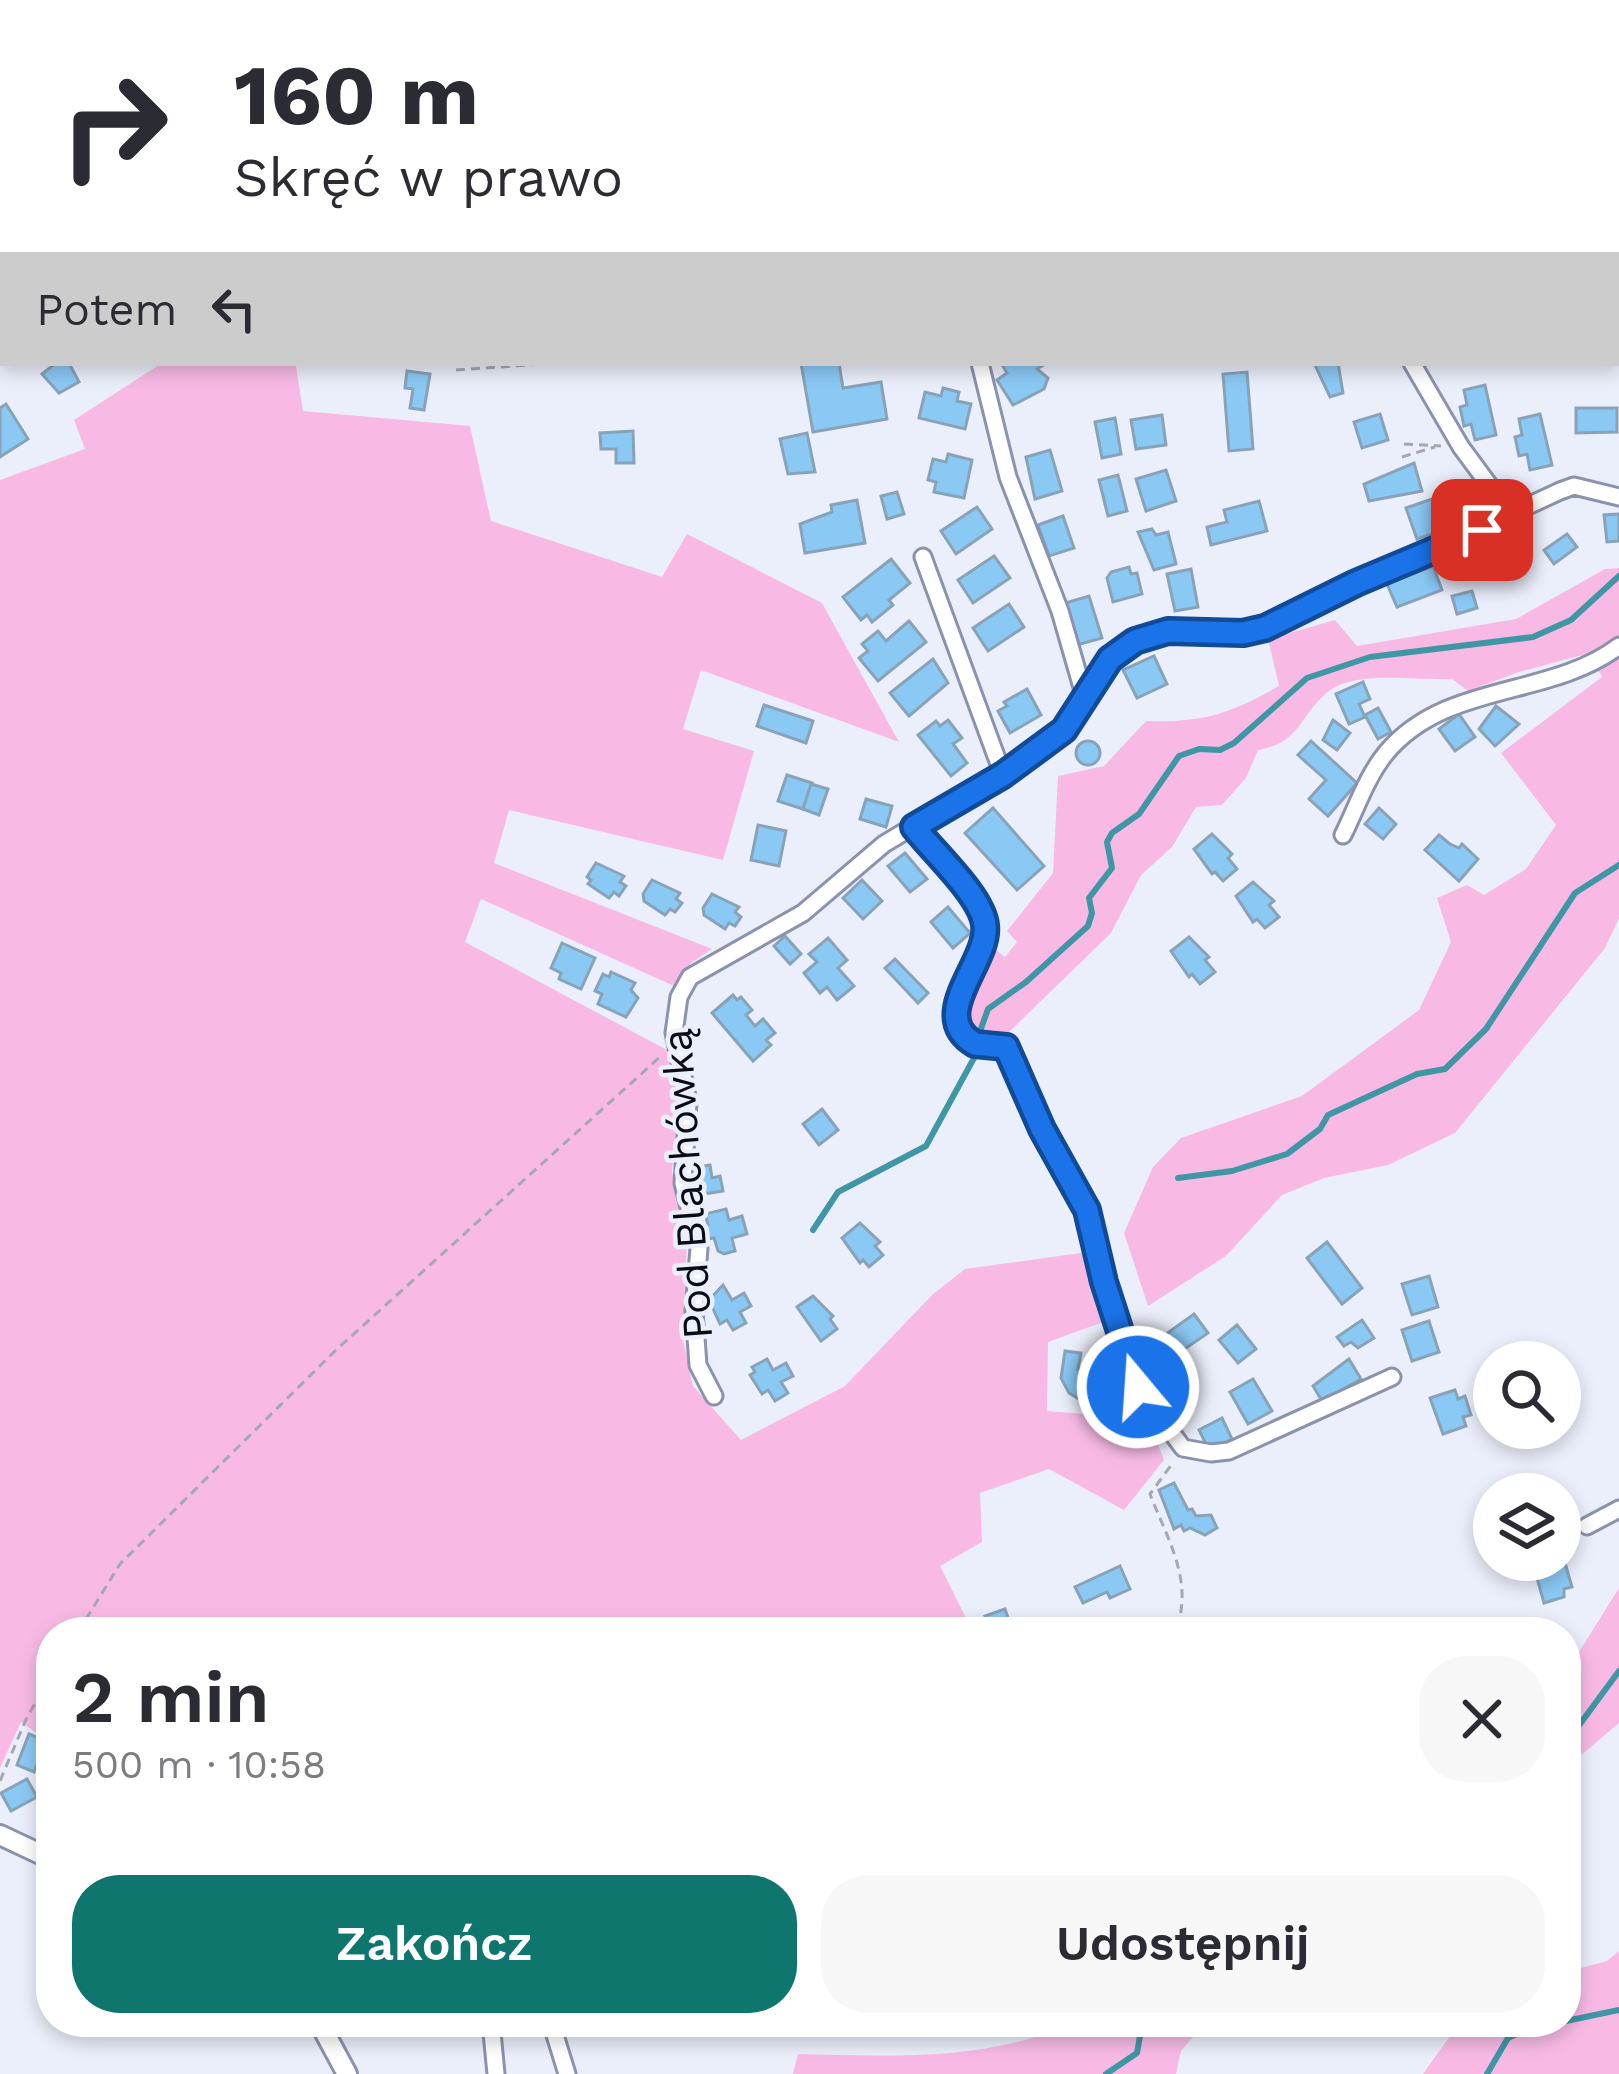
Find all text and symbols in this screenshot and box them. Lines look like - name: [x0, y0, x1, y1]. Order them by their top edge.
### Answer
- text: 160 m: [234, 46, 479, 144]
- icon: right: [36, 48, 192, 204]
- text: Skręć w prawo: [234, 146, 623, 209]
- icon: left: [201, 276, 267, 342]
- text: Potem: [36, 283, 177, 336]
- pin: [1431, 479, 1533, 581]
- icon: arrive: [1449, 497, 1515, 563]
- street label: Pod Blachówką: [652, 1027, 722, 1341]
- position arrow: [1075, 1324, 1201, 1450]
- map controls: [1473, 1341, 1581, 1581]
- button: search: [1473, 1341, 1581, 1449]
- button: layers: [1473, 1473, 1581, 1581]
- text: 2 min: [72, 1655, 270, 1739]
- button: close: [1419, 1656, 1545, 1782]
- text: 500 m · 10:58: [72, 1742, 326, 1787]
- button: Zakończ: [72, 1875, 797, 2013]
- button: Udostępnij: [821, 1875, 1545, 2013]

